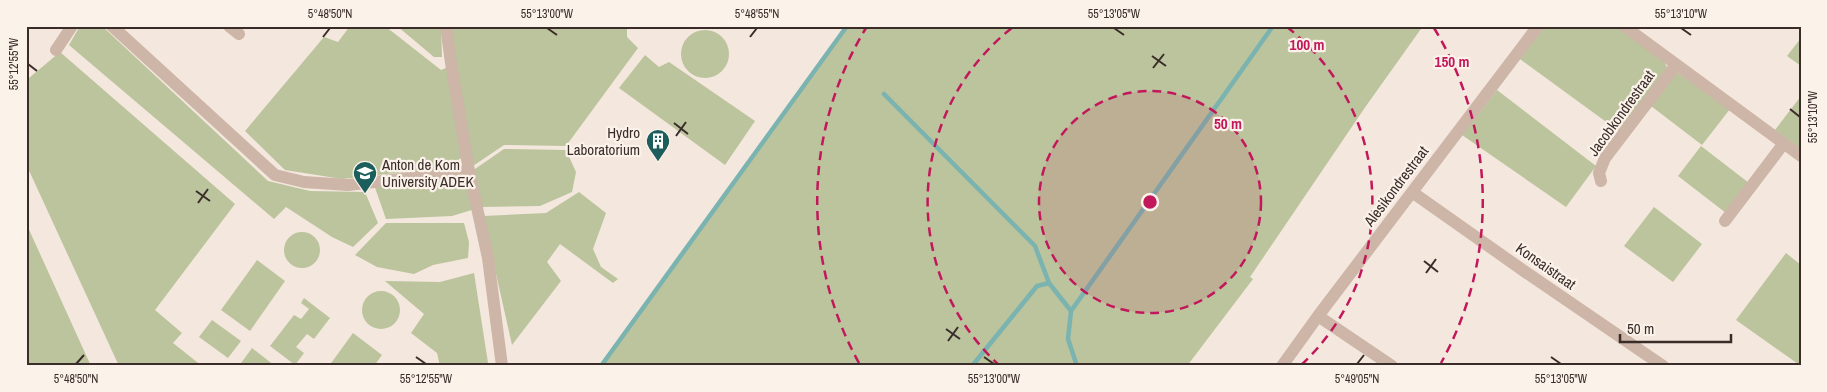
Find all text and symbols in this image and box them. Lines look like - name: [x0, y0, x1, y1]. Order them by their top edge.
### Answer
- text: 5°48'50"N: [308, 6, 352, 22]
- text: 55°13'00"W: [521, 6, 574, 22]
- text: 5°48'55"N: [735, 6, 779, 22]
- text: 55°13'05"W: [1088, 6, 1141, 22]
- text: 55°13'10"W: [1655, 6, 1708, 22]
- text: 100 m: [1290, 34, 1324, 55]
- text: 55°12'55"W: [6, 37, 22, 90]
- text: 150 m: [1435, 51, 1469, 72]
- street label: Jacobkondrestraat: [1583, 65, 1660, 160]
- text: 55°13'10"W: [1805, 90, 1821, 143]
- text: 50 m: [1214, 113, 1242, 134]
- place label: Hydro Laboratorium: [567, 122, 640, 160]
- building icon: Hydro Laboratorium: [645, 128, 671, 162]
- street label: Alesikondrestraat: [1358, 141, 1434, 231]
- place label: Anton de Kom University ADEK: [381, 154, 474, 192]
- school or university icon: Anton de Kom University ADEK: [352, 160, 378, 194]
- centre of rings: [1141, 193, 1159, 211]
- street label: Konsaistraat: [1512, 238, 1581, 295]
- scale bar: [1620, 312, 1731, 344]
- text: 50 m: [1627, 318, 1654, 339]
- text: 5°48'50"N: [54, 371, 98, 387]
- text: 55°12'55"W: [400, 371, 453, 387]
- text: 55°13'00"W: [968, 371, 1021, 387]
- text: 5°49'05"N: [1335, 371, 1379, 387]
- text: 55°13'05"W: [1535, 371, 1588, 387]

